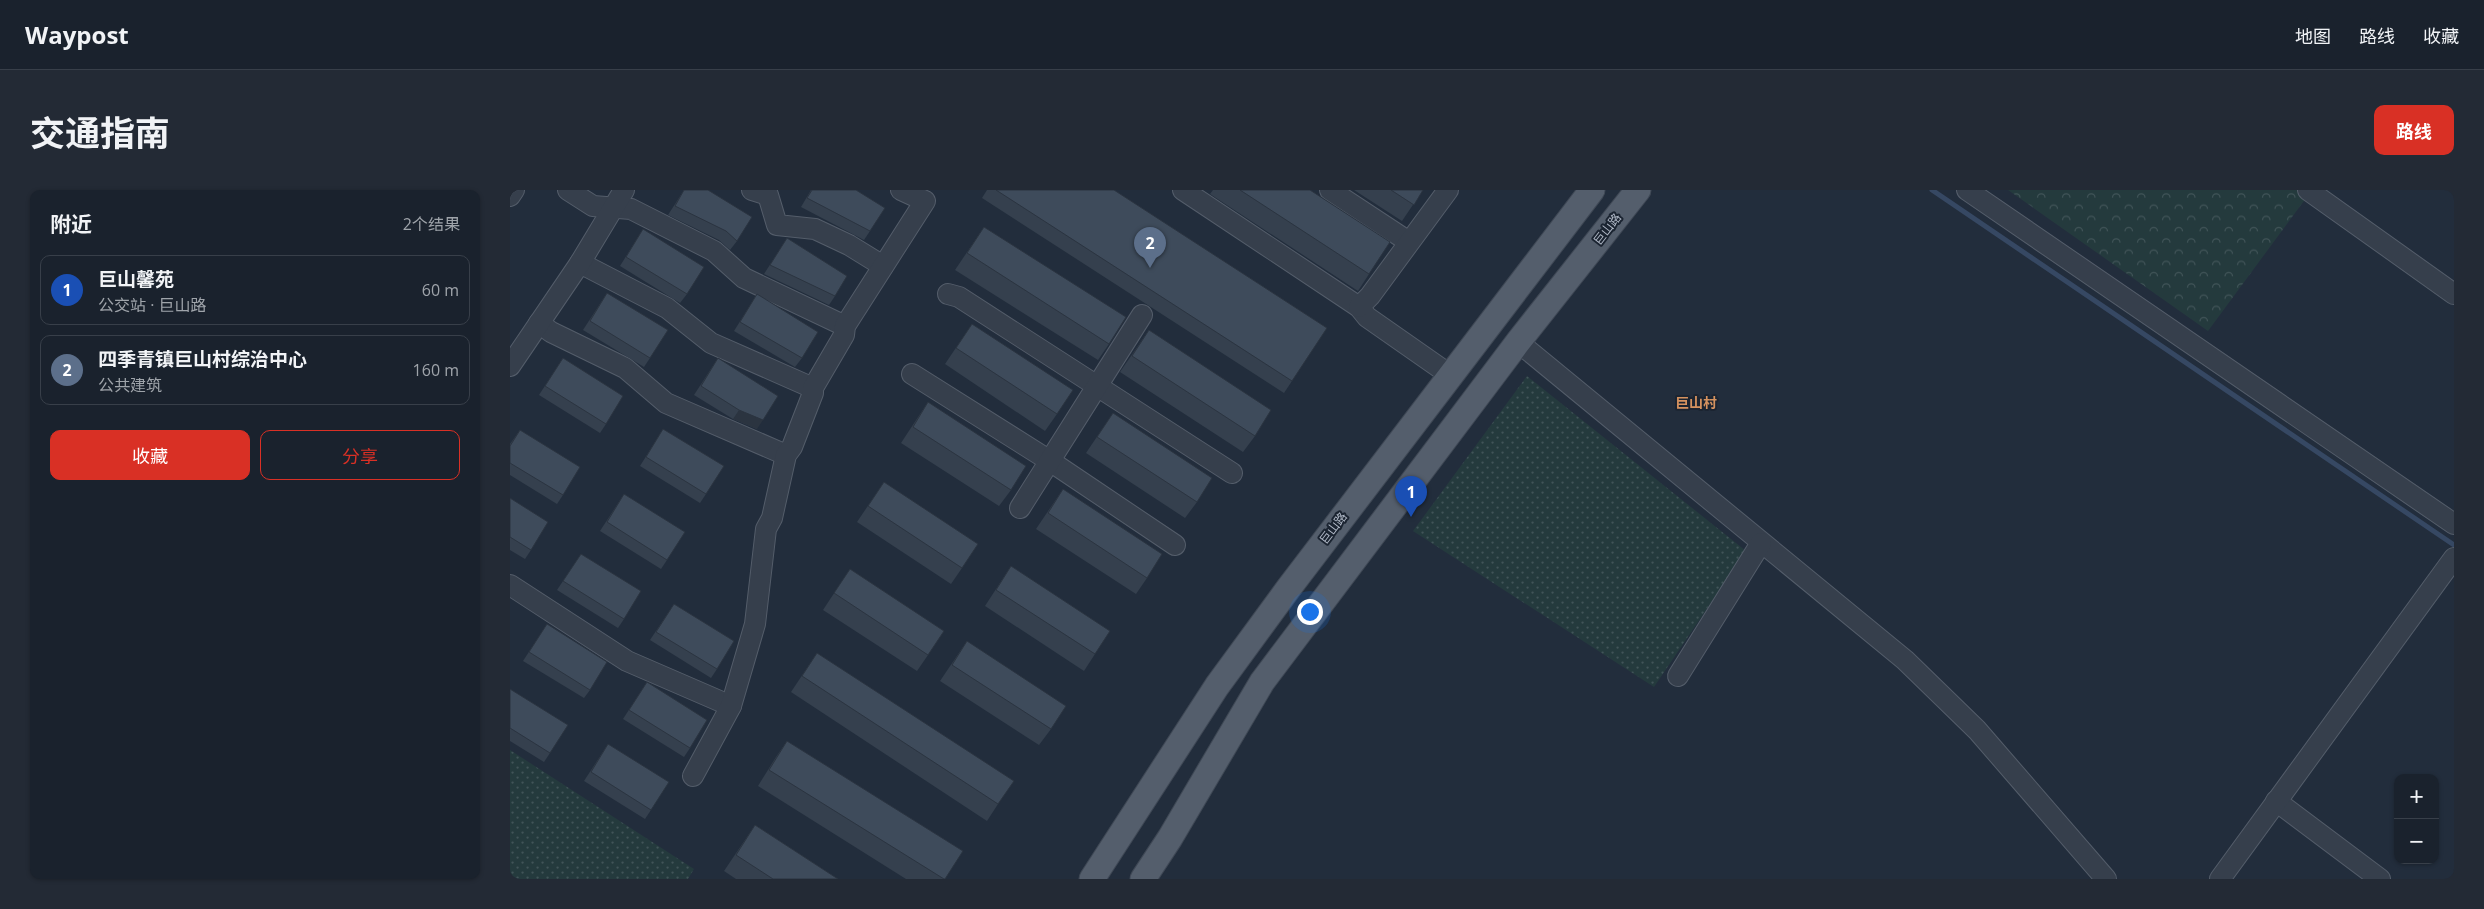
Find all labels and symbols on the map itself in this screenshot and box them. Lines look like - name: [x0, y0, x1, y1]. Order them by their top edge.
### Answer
- street label: 巨山路: [1589, 210, 1625, 248]
- pin: 2: [1134, 227, 1166, 268]
- district label: 巨山村: [1675, 393, 1717, 412]
- pin: 1: [1395, 476, 1427, 517]
- street label: 巨山路: [1315, 509, 1351, 547]
- your location: [1297, 599, 1323, 625]

